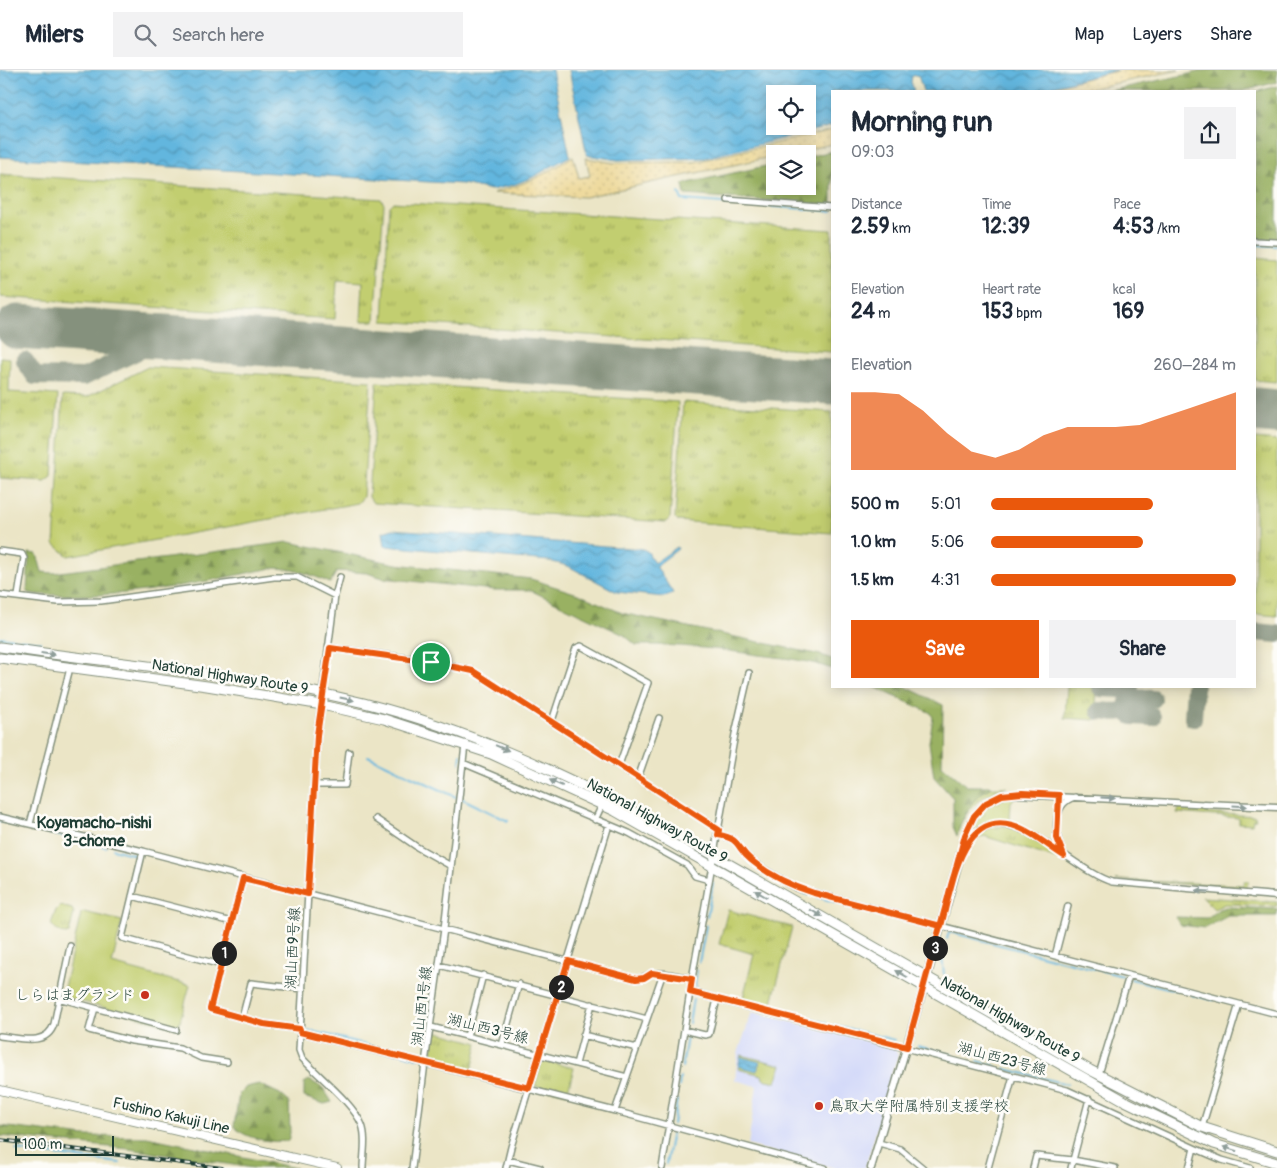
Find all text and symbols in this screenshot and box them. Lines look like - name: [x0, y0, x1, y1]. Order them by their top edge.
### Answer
- search box: [113, 12, 463, 57]
- text: Milers: [25, 20, 83, 49]
- icon: search: [131, 21, 159, 49]
- text: Search here: [171, 23, 264, 47]
- text: Map: [1075, 23, 1104, 46]
- text: Layers: [1132, 23, 1182, 46]
- text: Share: [1210, 23, 1252, 46]
- map controls: [766, 85, 816, 195]
- button: locate: [766, 85, 816, 135]
- text: Morning run: [851, 105, 993, 140]
- button: share: [1184, 107, 1236, 159]
- text: 09:03: [851, 142, 894, 162]
- button: layers: [766, 145, 816, 195]
- text: Distance: [851, 196, 902, 213]
- text: Time: [982, 196, 1011, 213]
- text: Pace: [1113, 196, 1141, 213]
- text: 2.59: [851, 213, 890, 240]
- text: 12:39: [982, 213, 1030, 240]
- text: 4:53: [1113, 213, 1154, 240]
- text: km: [890, 220, 911, 237]
- text: /km: [1154, 220, 1180, 237]
- text: Elevation: [851, 281, 904, 298]
- text: Heart rate: [982, 281, 1041, 298]
- text: kcal: [1113, 281, 1136, 298]
- text: 24: [851, 298, 875, 325]
- text: 153: [982, 298, 1013, 325]
- text: 169: [1113, 298, 1144, 325]
- text: m: [875, 305, 890, 322]
- text: bpm: [1013, 305, 1042, 322]
- text: Elevation: [851, 355, 912, 375]
- text: 260–284 m: [1153, 355, 1236, 375]
- text: 500 m: [851, 494, 899, 514]
- text: 5:01: [931, 494, 961, 514]
- text: 1.0 km: [851, 532, 896, 552]
- text: 5:06: [931, 532, 964, 552]
- text: 1.5 km: [851, 570, 894, 590]
- text: 4:31: [931, 570, 960, 590]
- button: Save: [851, 620, 1039, 678]
- button: Share: [1049, 620, 1236, 678]
- pin: [410, 641, 452, 683]
- icon: arrive: [417, 648, 445, 676]
- one-way arrow: [41, 650, 57, 658]
- street label: National Highway Route 9: [151, 655, 309, 699]
- one-way arrow: [340, 696, 356, 704]
- one-way arrow: [495, 745, 509, 753]
- street label: National Highway Route 9: [583, 774, 731, 868]
- one-way arrow: [549, 779, 564, 787]
- one-way arrow: [1100, 794, 1116, 802]
- one-way arrow: [1233, 802, 1249, 810]
- district label: Koyamacho-nishi 3-chome: [37, 813, 152, 851]
- one-way arrow: [1195, 886, 1211, 894]
- one-way arrow: [753, 890, 768, 898]
- street label: 湖山西9号線: [281, 906, 305, 990]
- one-way arrow: [810, 909, 823, 918]
- pin: 3: [922, 936, 948, 960]
- pin: 1: [212, 940, 236, 966]
- text: 3: [932, 940, 939, 957]
- text: 1: [222, 945, 227, 962]
- street label: 湖山西1号線: [408, 965, 436, 1047]
- one-way arrow: [895, 970, 909, 979]
- street label: National Highway Route 9: [937, 972, 1083, 1068]
- pin: 2: [548, 974, 574, 1000]
- text: 2: [558, 979, 565, 996]
- place label: しらはまグランド: [15, 986, 135, 1005]
- marker: しらはまグランド: [139, 989, 151, 1001]
- street label: 湖山西3号線: [445, 1010, 531, 1048]
- street label: 湖山西23号線: [955, 1038, 1049, 1080]
- street label: Fushino Kakuji Line: [111, 1093, 232, 1139]
- place label: 鳥取大学附属特別支援学校: [829, 1097, 1009, 1116]
- marker: 鳥取大学附属特別支援学校: [813, 1100, 825, 1112]
- scale bar: [15, 1133, 114, 1156]
- text: 100 m: [22, 1136, 62, 1153]
- one-way arrow: [1223, 1145, 1238, 1152]

